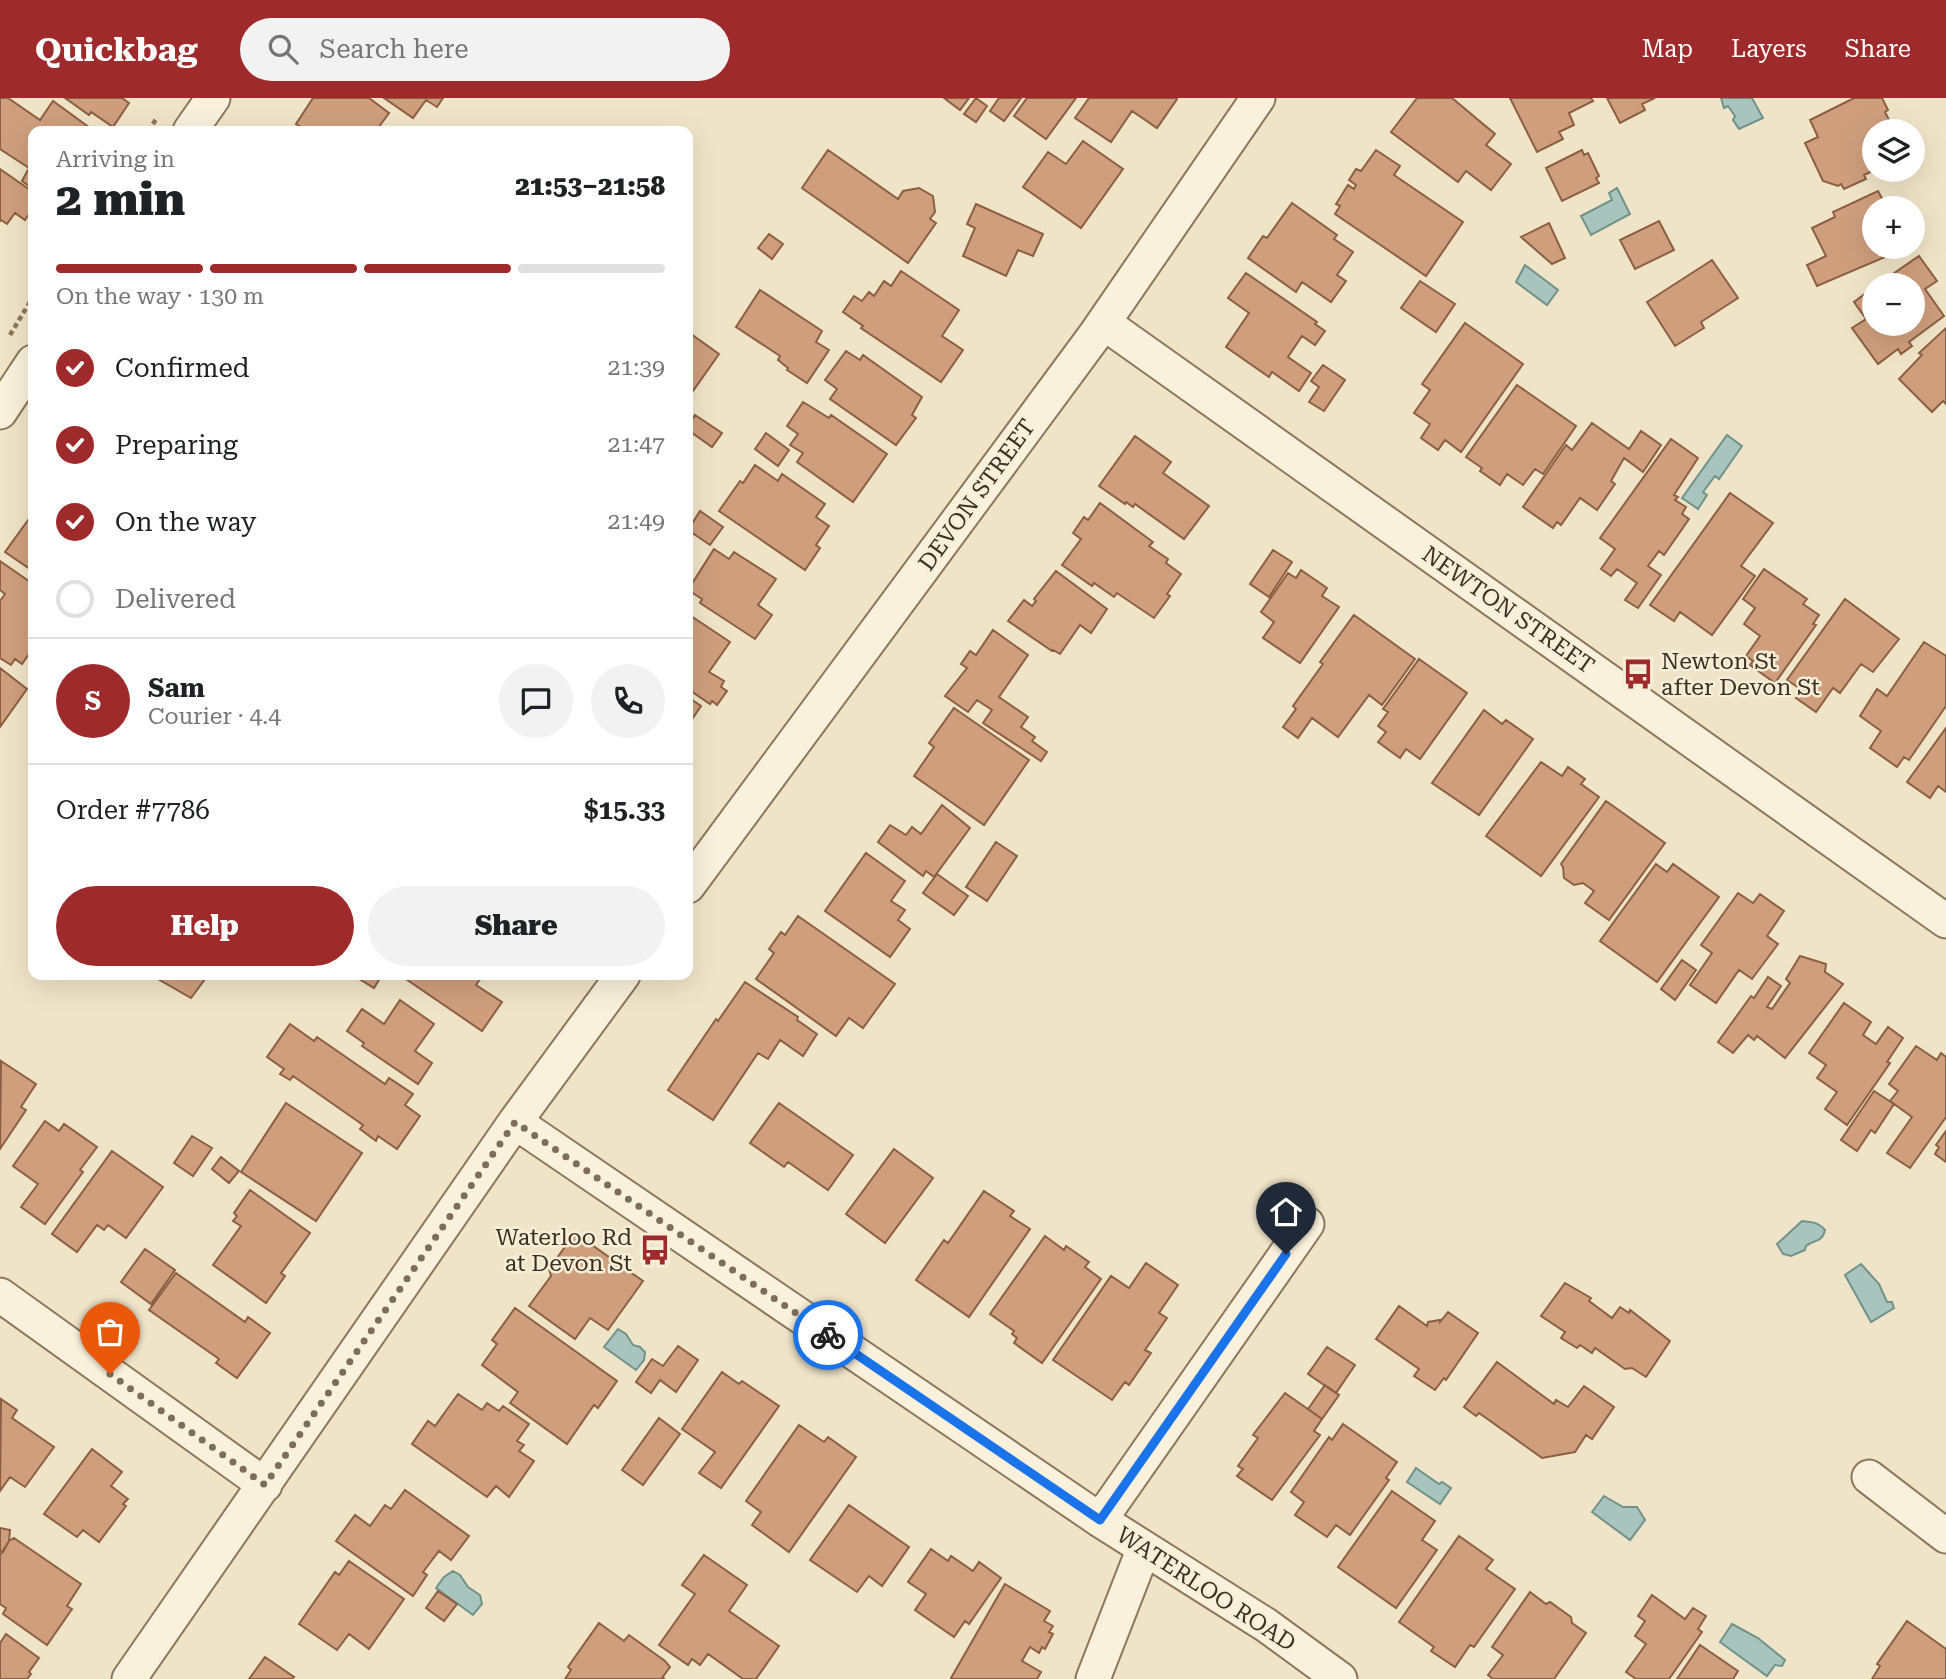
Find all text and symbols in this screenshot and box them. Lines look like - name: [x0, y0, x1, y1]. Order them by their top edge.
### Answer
- search box: [240, 18, 730, 81]
- text: Quickbag: [35, 30, 198, 69]
- icon: search: [264, 30, 302, 68]
- text: Search here: [320, 34, 469, 64]
- text: Map: [1642, 35, 1693, 63]
- text: Layers: [1731, 35, 1807, 63]
- text: Share: [1845, 35, 1911, 63]
- map controls: [1862, 119, 1925, 336]
- button: layers: [1862, 119, 1925, 182]
- text: Arriving in: [56, 146, 175, 173]
- text: 21:53–21:58: [515, 171, 665, 201]
- text: 2 min: [56, 172, 185, 226]
- button: +: [1862, 196, 1925, 259]
- button: −: [1862, 273, 1925, 336]
- text: On the way · 130 m: [56, 283, 264, 310]
- icon: check: [56, 349, 94, 387]
- text: Confirmed: [115, 353, 250, 383]
- text: 21:39: [608, 354, 665, 381]
- street label: DEVON STREET: [913, 414, 1041, 576]
- icon: check: [56, 426, 94, 464]
- text: Preparing: [115, 430, 238, 460]
- text: 21:47: [608, 431, 665, 458]
- icon: check: [56, 503, 94, 541]
- text: On the way: [115, 507, 256, 537]
- text: 21:49: [608, 508, 665, 535]
- street label: NEWTON STREET: [1417, 540, 1599, 680]
- text: Delivered: [115, 584, 236, 614]
- place label: Newton St after Devon St: [1661, 648, 1820, 701]
- bus stop icon: Newton St after Devon St: [1621, 657, 1655, 691]
- button: chat: [499, 664, 573, 738]
- button: phone: [591, 664, 665, 738]
- text: Sam: [148, 673, 205, 703]
- text: S: [85, 686, 101, 716]
- text: Courier · 4.4: [148, 703, 281, 730]
- text: Order #7786: [56, 795, 210, 825]
- text: $15.33: [584, 795, 665, 825]
- button: Help: [56, 886, 354, 966]
- button: Share: [368, 886, 665, 966]
- pin: [1256, 1182, 1316, 1254]
- icon: home: [1267, 1193, 1305, 1231]
- place label: Waterloo Rd at Devon St: [495, 1224, 632, 1277]
- bus stop icon: Waterloo Rd at Devon St: [638, 1233, 672, 1267]
- courier: [793, 1300, 863, 1370]
- pin: [80, 1302, 140, 1374]
- icon: bag: [91, 1313, 129, 1351]
- icon: bike: [809, 1316, 847, 1354]
- street label: WATERLOO ROAD: [1111, 1521, 1301, 1657]

